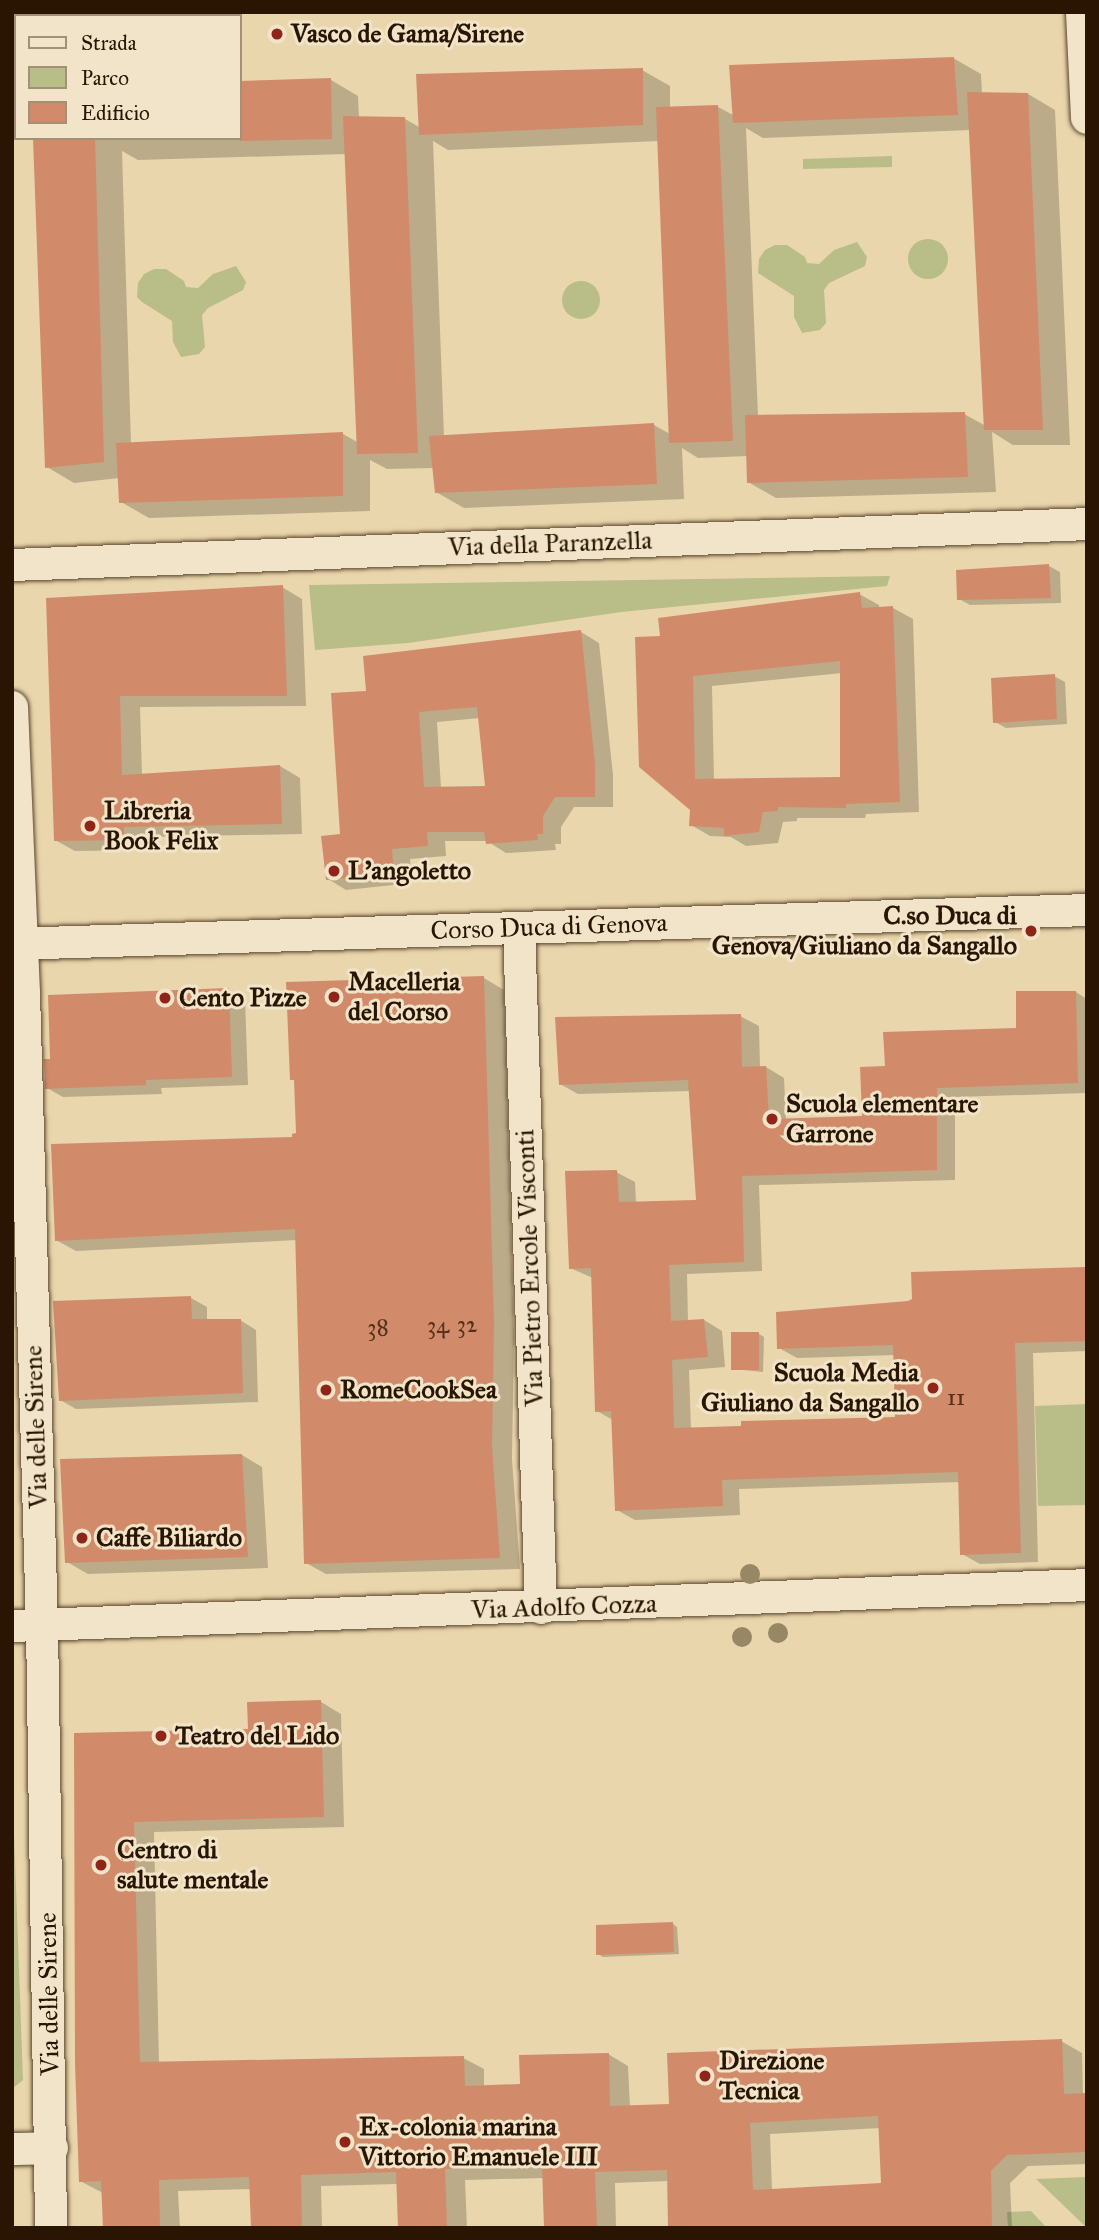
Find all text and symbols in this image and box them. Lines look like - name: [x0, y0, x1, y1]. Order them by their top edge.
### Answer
- legend: [14, 14, 242, 140]
- place label: Vasco de Gama/Sirene: [291, 18, 524, 50]
- marker: Vasco de Gama/Sirene: [269, 26, 285, 42]
- text: Strada: [81, 30, 137, 56]
- text: Parco: [81, 65, 129, 91]
- text: Edificio: [81, 100, 150, 126]
- street label: Via della Paranzella: [447, 525, 653, 563]
- place label: Libreria Book Felix: [104, 795, 218, 856]
- marker: Libreria Book Felix: [82, 818, 98, 834]
- place label: L'angoletto: [348, 855, 471, 887]
- marker: L'angoletto: [326, 863, 342, 879]
- place label: C.so Duca di Genova/Giuliano da Sangallo: [712, 900, 1017, 962]
- street label: Corso Duca di Genova: [430, 907, 668, 947]
- marker: C.so Duca di Genova/Giuliano da Sangallo: [1023, 923, 1039, 939]
- place label: Macelleria del Corso: [348, 966, 460, 1028]
- place label: Cento Pizze: [179, 982, 307, 1014]
- marker: Macelleria del Corso: [326, 989, 342, 1005]
- marker: Cento Pizze: [157, 990, 173, 1006]
- place label: Scuola elementare Garrone: [786, 1088, 978, 1150]
- marker: Scuola elementare Garrone: [764, 1111, 780, 1127]
- street label: Via Pietro Ercole Visconti: [510, 1129, 550, 1407]
- house number: 32: [457, 1310, 477, 1338]
- house number: 34: [427, 1311, 449, 1339]
- house number: 38: [367, 1313, 389, 1341]
- street label: Via delle Sirene: [18, 1345, 54, 1509]
- place label: Scuola Media Giuliano da Sangallo: [701, 1357, 919, 1418]
- place label: RomeCookSea: [340, 1374, 497, 1406]
- marker: Scuola Media Giuliano da Sangallo: [925, 1380, 941, 1396]
- marker: RomeCookSea: [318, 1382, 334, 1398]
- house number: 11: [947, 1383, 965, 1411]
- place label: Caffe Biliardo: [96, 1522, 242, 1554]
- marker: Caffe Biliardo: [74, 1530, 90, 1546]
- street label: Via Adolfo Cozza: [471, 1588, 657, 1626]
- place label: Teatro del Lido: [175, 1720, 339, 1752]
- marker: Teatro del Lido: [153, 1728, 169, 1744]
- place label: Centro di salute mentale: [117, 1834, 268, 1896]
- marker: Centro di salute mentale: [91, 1855, 111, 1875]
- street label: Via delle Sirene: [32, 1912, 66, 2076]
- place label: Direzione Tecnica: [719, 2045, 824, 2106]
- marker: Direzione Tecnica: [697, 2068, 713, 2084]
- place label: Ex-colonia marina Vittorio Emanuele III: [359, 2111, 598, 2172]
- marker: Ex-colonia marina Vittorio Emanuele III: [337, 2134, 353, 2150]

